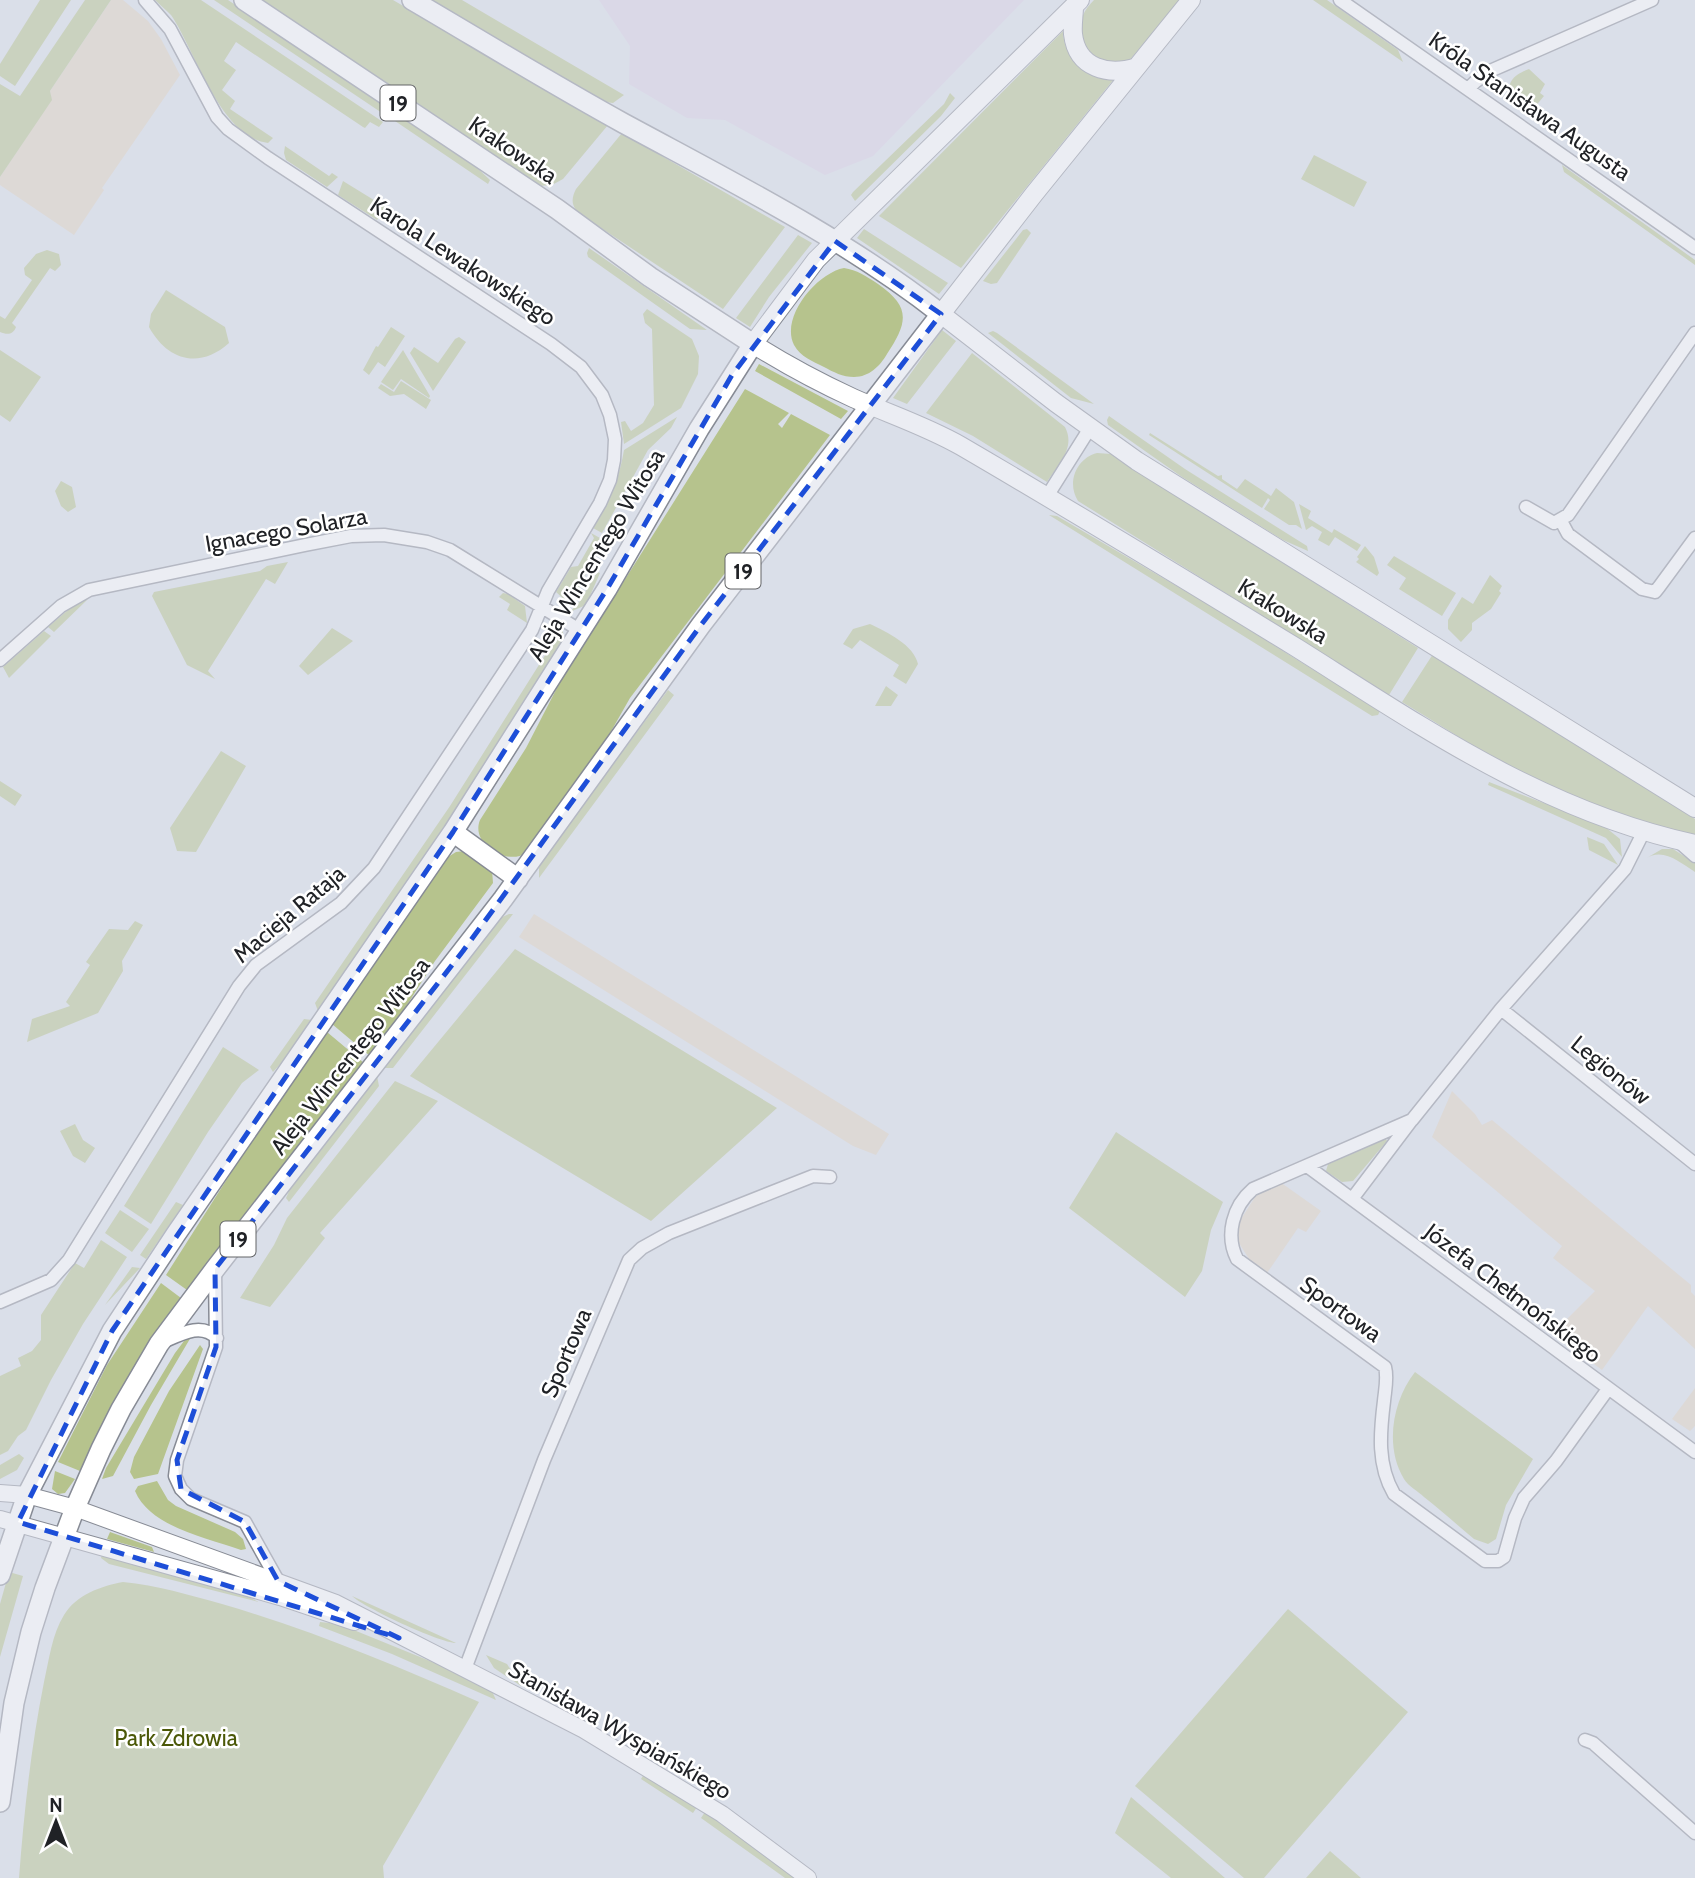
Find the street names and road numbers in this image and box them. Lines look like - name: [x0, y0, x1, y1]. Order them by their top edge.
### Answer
- street label: Króla Stanisława Augusta: [1424, 26, 1636, 186]
- road number: 19: [380, 86, 416, 120]
- street label: Krakowska: [463, 110, 563, 190]
- street label: Karola Lewakowskiego: [365, 191, 561, 331]
- street label: Aleja Wincentego Witosa: [522, 444, 670, 666]
- street label: Ignacego Solarza: [203, 502, 369, 558]
- road number: 19: [726, 554, 760, 588]
- street label: Krakowska: [1233, 572, 1333, 650]
- street label: Macieja Rataja: [228, 859, 350, 969]
- street label: Aleja Wincentego Witosa: [264, 952, 436, 1160]
- street label: Legionów: [1565, 1029, 1657, 1111]
- street label: Józefa Chełmońskiego: [1418, 1217, 1607, 1369]
- road number: 19: [220, 1222, 256, 1256]
- street label: Sportowa: [1295, 1270, 1387, 1348]
- street label: Sportowa: [535, 1304, 597, 1402]
- street label: Stanisława Wyspiańskiego: [503, 1655, 737, 1805]

